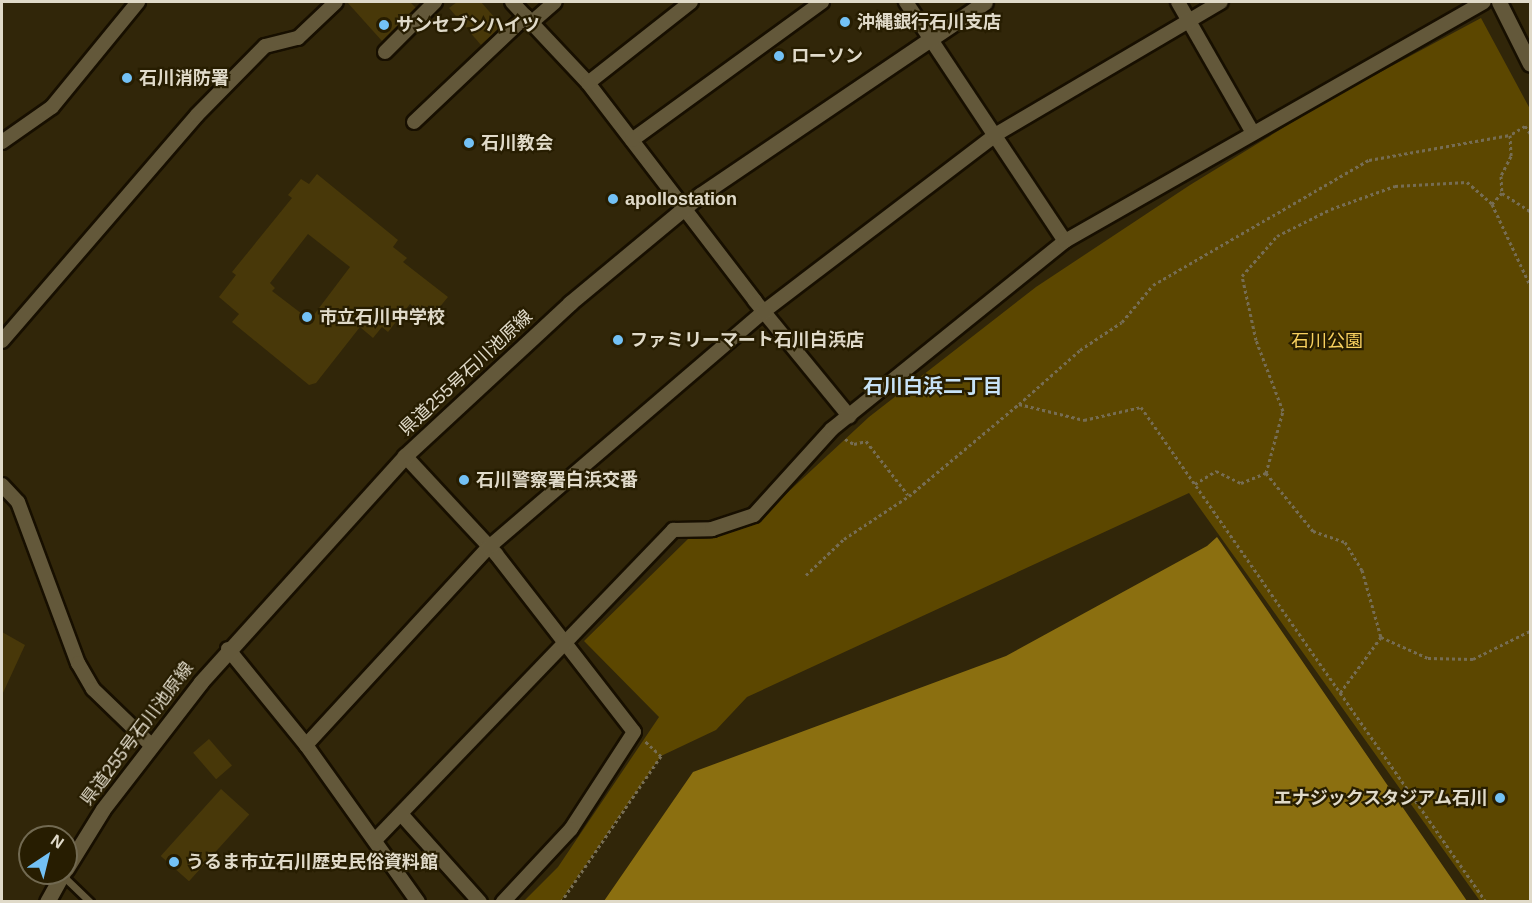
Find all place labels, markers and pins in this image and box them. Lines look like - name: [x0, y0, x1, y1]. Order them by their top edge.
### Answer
- place label: 沖縄銀行石川支店: [857, 11, 1001, 33]
- place label: サンセブンハイツ: [396, 14, 540, 36]
- marker: 沖縄銀行石川支店: [838, 15, 852, 29]
- marker: サンセブンハイツ: [377, 18, 391, 32]
- place label: ローソン: [791, 45, 863, 67]
- marker: ローソン: [772, 49, 786, 63]
- place label: 石川消防署: [139, 67, 229, 89]
- marker: 石川消防署: [120, 71, 134, 85]
- place label: 石川教会: [481, 132, 553, 154]
- marker: 石川教会: [462, 136, 476, 150]
- place label: apollostation: [625, 188, 737, 210]
- marker: apollostation: [606, 192, 620, 206]
- place label: 市立石川中学校: [319, 306, 445, 328]
- marker: 市立石川中学校: [300, 310, 314, 324]
- place label: ファミリーマート石川白浜店: [630, 329, 864, 351]
- marker: ファミリーマート石川白浜店: [611, 333, 625, 347]
- place label: 石川警察署白浜交番: [476, 469, 638, 491]
- marker: 石川警察署白浜交番: [457, 473, 471, 487]
- place label: エナジックスタジアム石川: [1272, 787, 1488, 809]
- marker: エナジックスタジアム石川: [1493, 791, 1507, 805]
- place label: うるま市立石川歴史民俗資料館: [186, 851, 438, 873]
- marker: うるま市立石川歴史民俗資料館: [167, 855, 181, 869]

